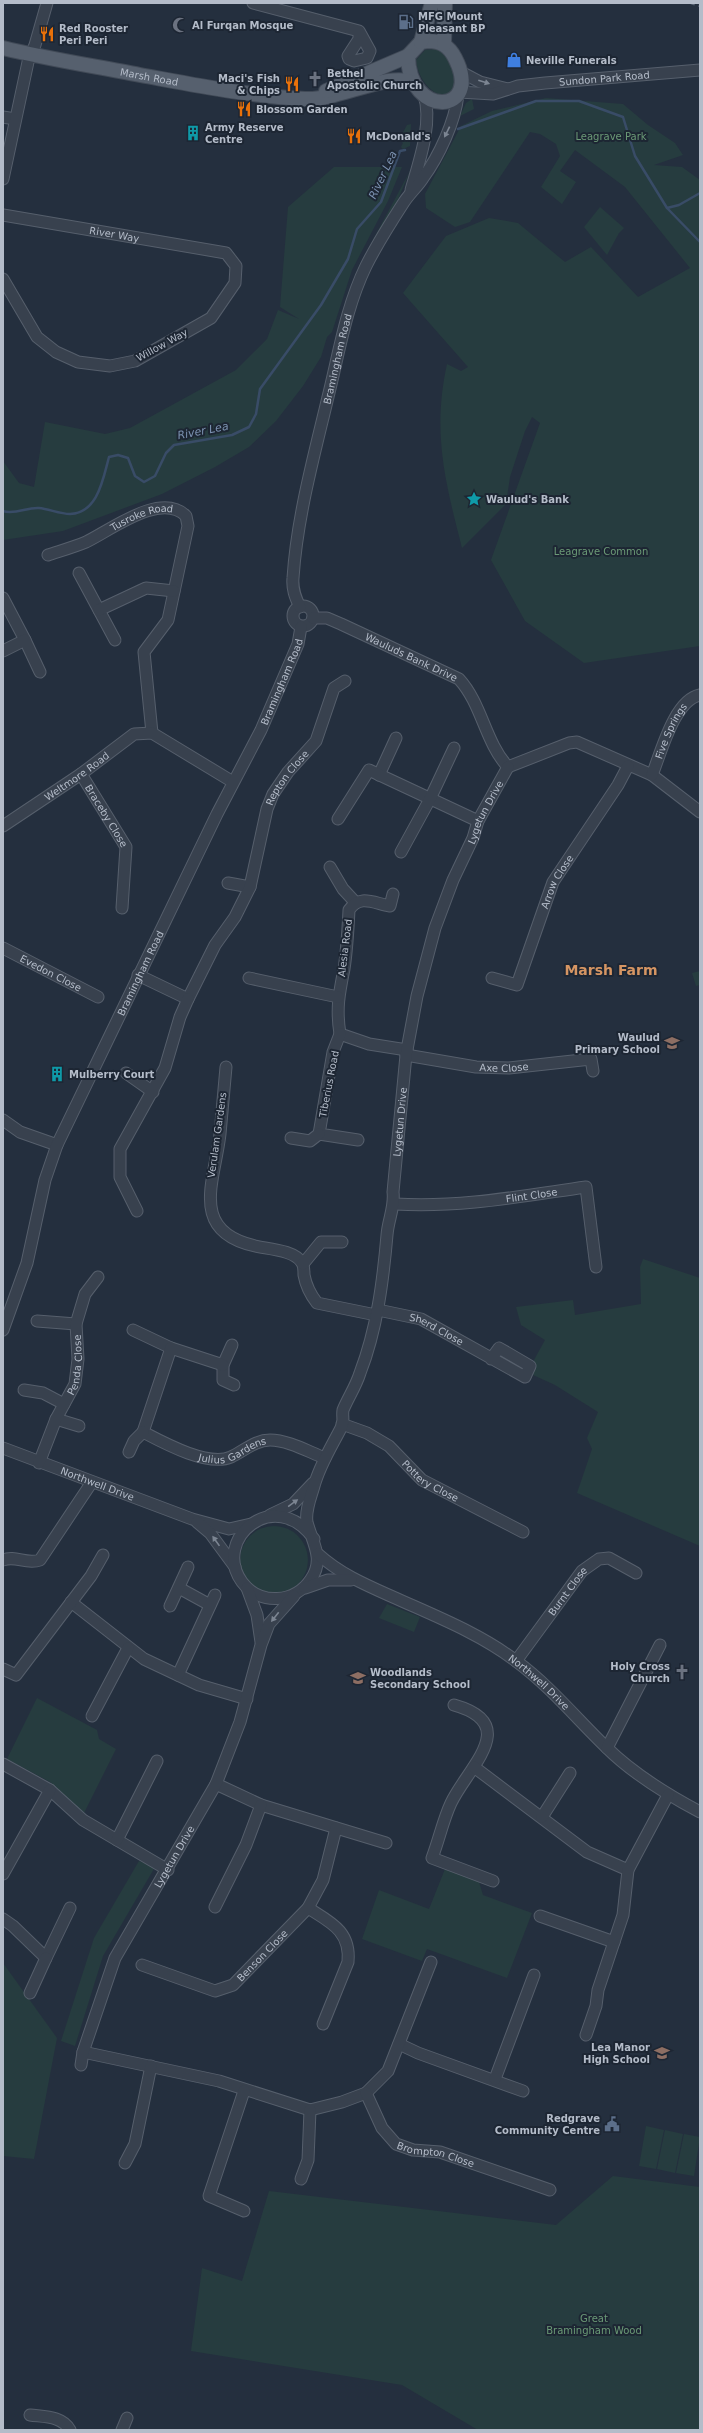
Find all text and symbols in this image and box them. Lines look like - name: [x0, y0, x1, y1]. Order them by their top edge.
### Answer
- place label: MFG Mount Pleasant BP: [418, 11, 485, 34]
- fuel station icon: MFG Mount Pleasant BP: [397, 13, 415, 31]
- mosque icon: Al Furqan Mosque: [171, 16, 189, 34]
- place label: Al Furqan Mosque: [192, 20, 294, 31]
- place label: Red Rooster Peri Peri: [59, 23, 128, 46]
- restaurant icon: Red Rooster Peri Peri: [38, 25, 56, 43]
- shop icon: Neville Funerals: [505, 51, 523, 69]
- place label: Neville Funerals: [526, 55, 617, 66]
- street label: Marsh Road: [119, 66, 179, 87]
- place label: Bethel Apostolic Church: [327, 68, 422, 91]
- street label: Sundon Park Road: [559, 69, 650, 87]
- church icon: Bethel Apostolic Church: [306, 70, 324, 88]
- place label: Maci's Fish & Chips: [218, 73, 280, 96]
- restaurant icon: Maci's Fish & Chips: [283, 75, 301, 93]
- one-way arrow: [478, 79, 490, 85]
- restaurant icon: Blossom Garden: [235, 100, 253, 118]
- place label: Blossom Garden: [256, 104, 348, 115]
- place label: Army Reserve Centre: [205, 122, 284, 145]
- building icon: Army Reserve Centre: [184, 124, 202, 142]
- restaurant icon: McDonald's: [345, 127, 363, 145]
- one-way arrow: [444, 127, 450, 138]
- place label: McDonald's: [366, 131, 431, 142]
- park label: Leagrave Park: [575, 131, 647, 142]
- water label: River Lea: [366, 149, 400, 201]
- street label: River Way: [89, 224, 140, 244]
- street label: Bramingham Road: [321, 312, 353, 405]
- street label: Willow Way: [135, 326, 190, 364]
- water label: River Lea: [176, 420, 230, 442]
- place icon: Waulud's Bank: [465, 490, 483, 508]
- place label: Waulud's Bank: [486, 494, 569, 505]
- street label: Tusroke Road: [107, 502, 174, 533]
- park label: Leagrave Common: [554, 546, 648, 557]
- street label: Wauluds Bank Drive: [364, 631, 459, 683]
- street label: Bramingham Road: [258, 638, 304, 727]
- street label: Five Springs: [653, 701, 689, 760]
- street label: Repton Close: [264, 748, 311, 807]
- street label: Weltmore Road: [42, 749, 111, 802]
- street label: Lygetun Drive: [465, 778, 505, 846]
- street label: Braceby Close: [83, 782, 130, 849]
- street label: Arrow Close: [539, 853, 575, 910]
- street label: Alesia Road: [336, 918, 354, 978]
- street label: Bramingham Road: [115, 929, 165, 1017]
- street label: Evedon Close: [18, 952, 84, 993]
- district label: Marsh Farm: [564, 962, 658, 978]
- place label: Waulud Primary School: [575, 1032, 660, 1055]
- school or university icon: Waulud Primary School: [663, 1034, 681, 1052]
- street label: Tiberius Road: [317, 1050, 341, 1119]
- street label: Axe Close: [479, 1060, 529, 1074]
- building icon: Mulberry Court: [48, 1065, 66, 1083]
- place label: Mulberry Court: [69, 1069, 155, 1080]
- street label: Lygetun Drive: [391, 1087, 408, 1157]
- street label: Verulam Gardens: [206, 1091, 228, 1179]
- street label: Flint Close: [505, 1186, 558, 1204]
- street label: Sherd Close: [408, 1311, 465, 1347]
- street label: Penda Close: [65, 1334, 84, 1397]
- street label: Julius Gardens: [196, 1435, 267, 1465]
- street label: Pottery Close: [400, 1458, 461, 1503]
- street label: Northwell Drive: [59, 1465, 136, 1502]
- one-way arrow: [288, 1499, 299, 1507]
- one-way arrow: [212, 1536, 220, 1546]
- street label: Burnt Close: [546, 1564, 589, 1617]
- one-way arrow: [271, 1611, 279, 1622]
- street label: Northwell Drive: [507, 1652, 572, 1712]
- place label: Holy Cross Church: [610, 1661, 670, 1684]
- church icon: Holy Cross Church: [673, 1663, 691, 1681]
- place label: Woodlands Secondary School: [370, 1667, 470, 1690]
- school or university icon: Woodlands Secondary School: [349, 1669, 367, 1687]
- street label: Lygetun Drive: [152, 1823, 196, 1889]
- street label: Benson Close: [234, 1927, 289, 1983]
- place label: Lea Manor High School: [583, 2042, 650, 2065]
- school or university icon: Lea Manor High School: [653, 2044, 671, 2062]
- place label: Redgrave Community Centre: [495, 2113, 600, 2136]
- public building icon: Redgrave Community Centre: [603, 2115, 621, 2133]
- street label: Brompton Close: [395, 2139, 476, 2169]
- park label: Great Bramingham Wood: [546, 2313, 642, 2336]

